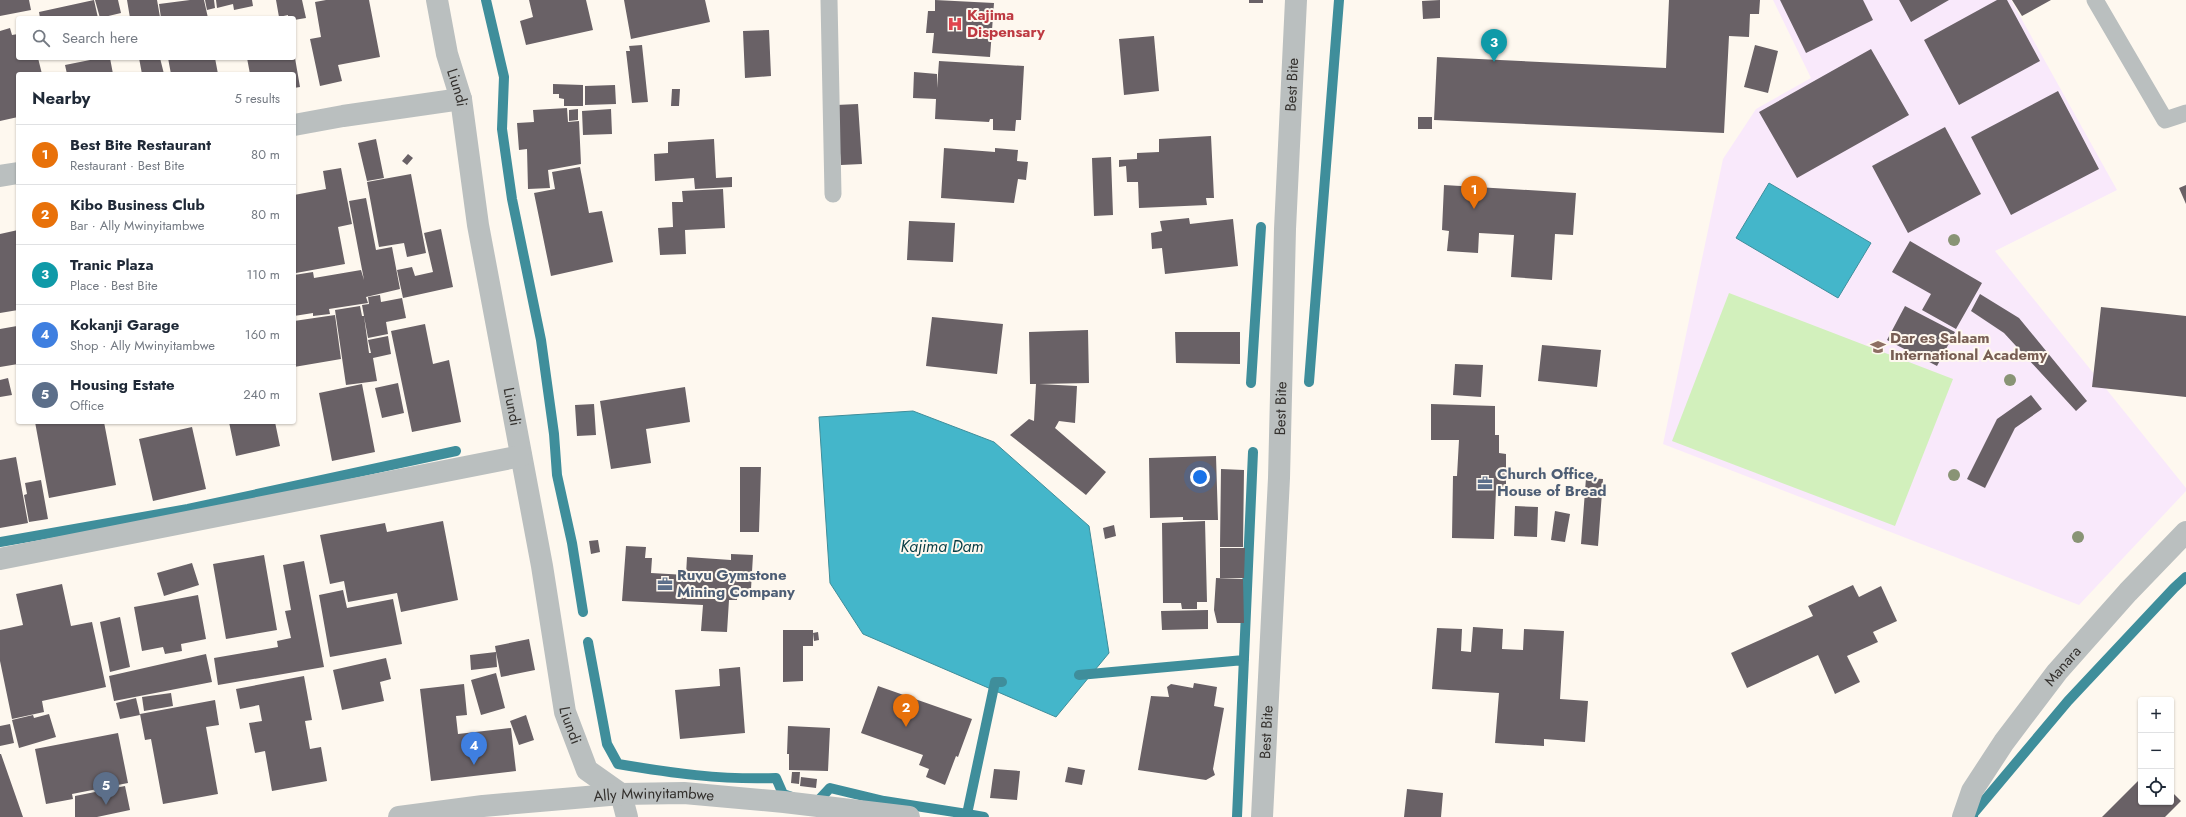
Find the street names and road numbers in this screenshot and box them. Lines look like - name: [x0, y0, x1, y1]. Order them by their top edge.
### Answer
- street label: Best Bite: [1280, 57, 1304, 112]
- street label: Liundi: [441, 66, 473, 108]
- street label: Best Bite: [1269, 381, 1292, 436]
- street label: Liundi: [498, 385, 526, 428]
- street label: Manara: [2039, 641, 2086, 691]
- street label: Best Bite: [1254, 704, 1279, 760]
- street label: Liundi: [553, 705, 587, 747]
- street label: Ally Mwinyitambwe: [592, 782, 715, 807]

